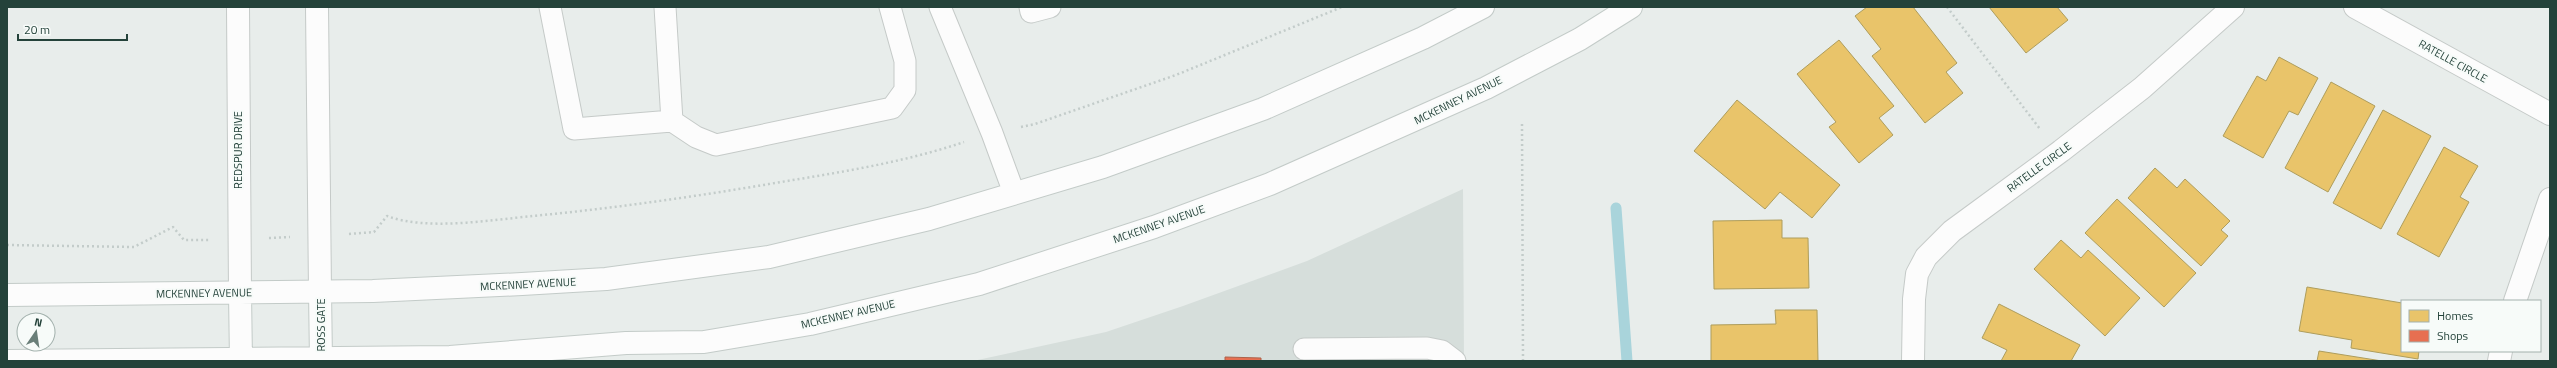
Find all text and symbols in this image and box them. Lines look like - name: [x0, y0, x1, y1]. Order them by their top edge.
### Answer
- scale bar: [18, 16, 127, 42]
- text: 20 m: [24, 20, 50, 39]
- street label: RATELLE CIRCLE: [2416, 35, 2490, 87]
- street label: MCKENNEY AVENUE: [1411, 72, 1505, 128]
- street label: REDSPUR DRIVE: [230, 111, 246, 189]
- street label: RATELLE CIRCLE: [2003, 138, 2075, 196]
- street label: MCKENNEY AVENUE: [1111, 201, 1207, 247]
- street label: MCKENNEY AVENUE: [480, 273, 576, 295]
- street label: MCKENNEY AVENUE: [156, 284, 252, 302]
- street label: MCKENNEY AVENUE: [799, 295, 897, 333]
- street label: ROSS GATE: [313, 298, 329, 352]
- legend: [2401, 300, 2541, 352]
- text: Homes: [2437, 306, 2473, 325]
- north arrow: [16, 312, 56, 352]
- text: N: [33, 314, 44, 331]
- text: Shops: [2437, 326, 2469, 345]

